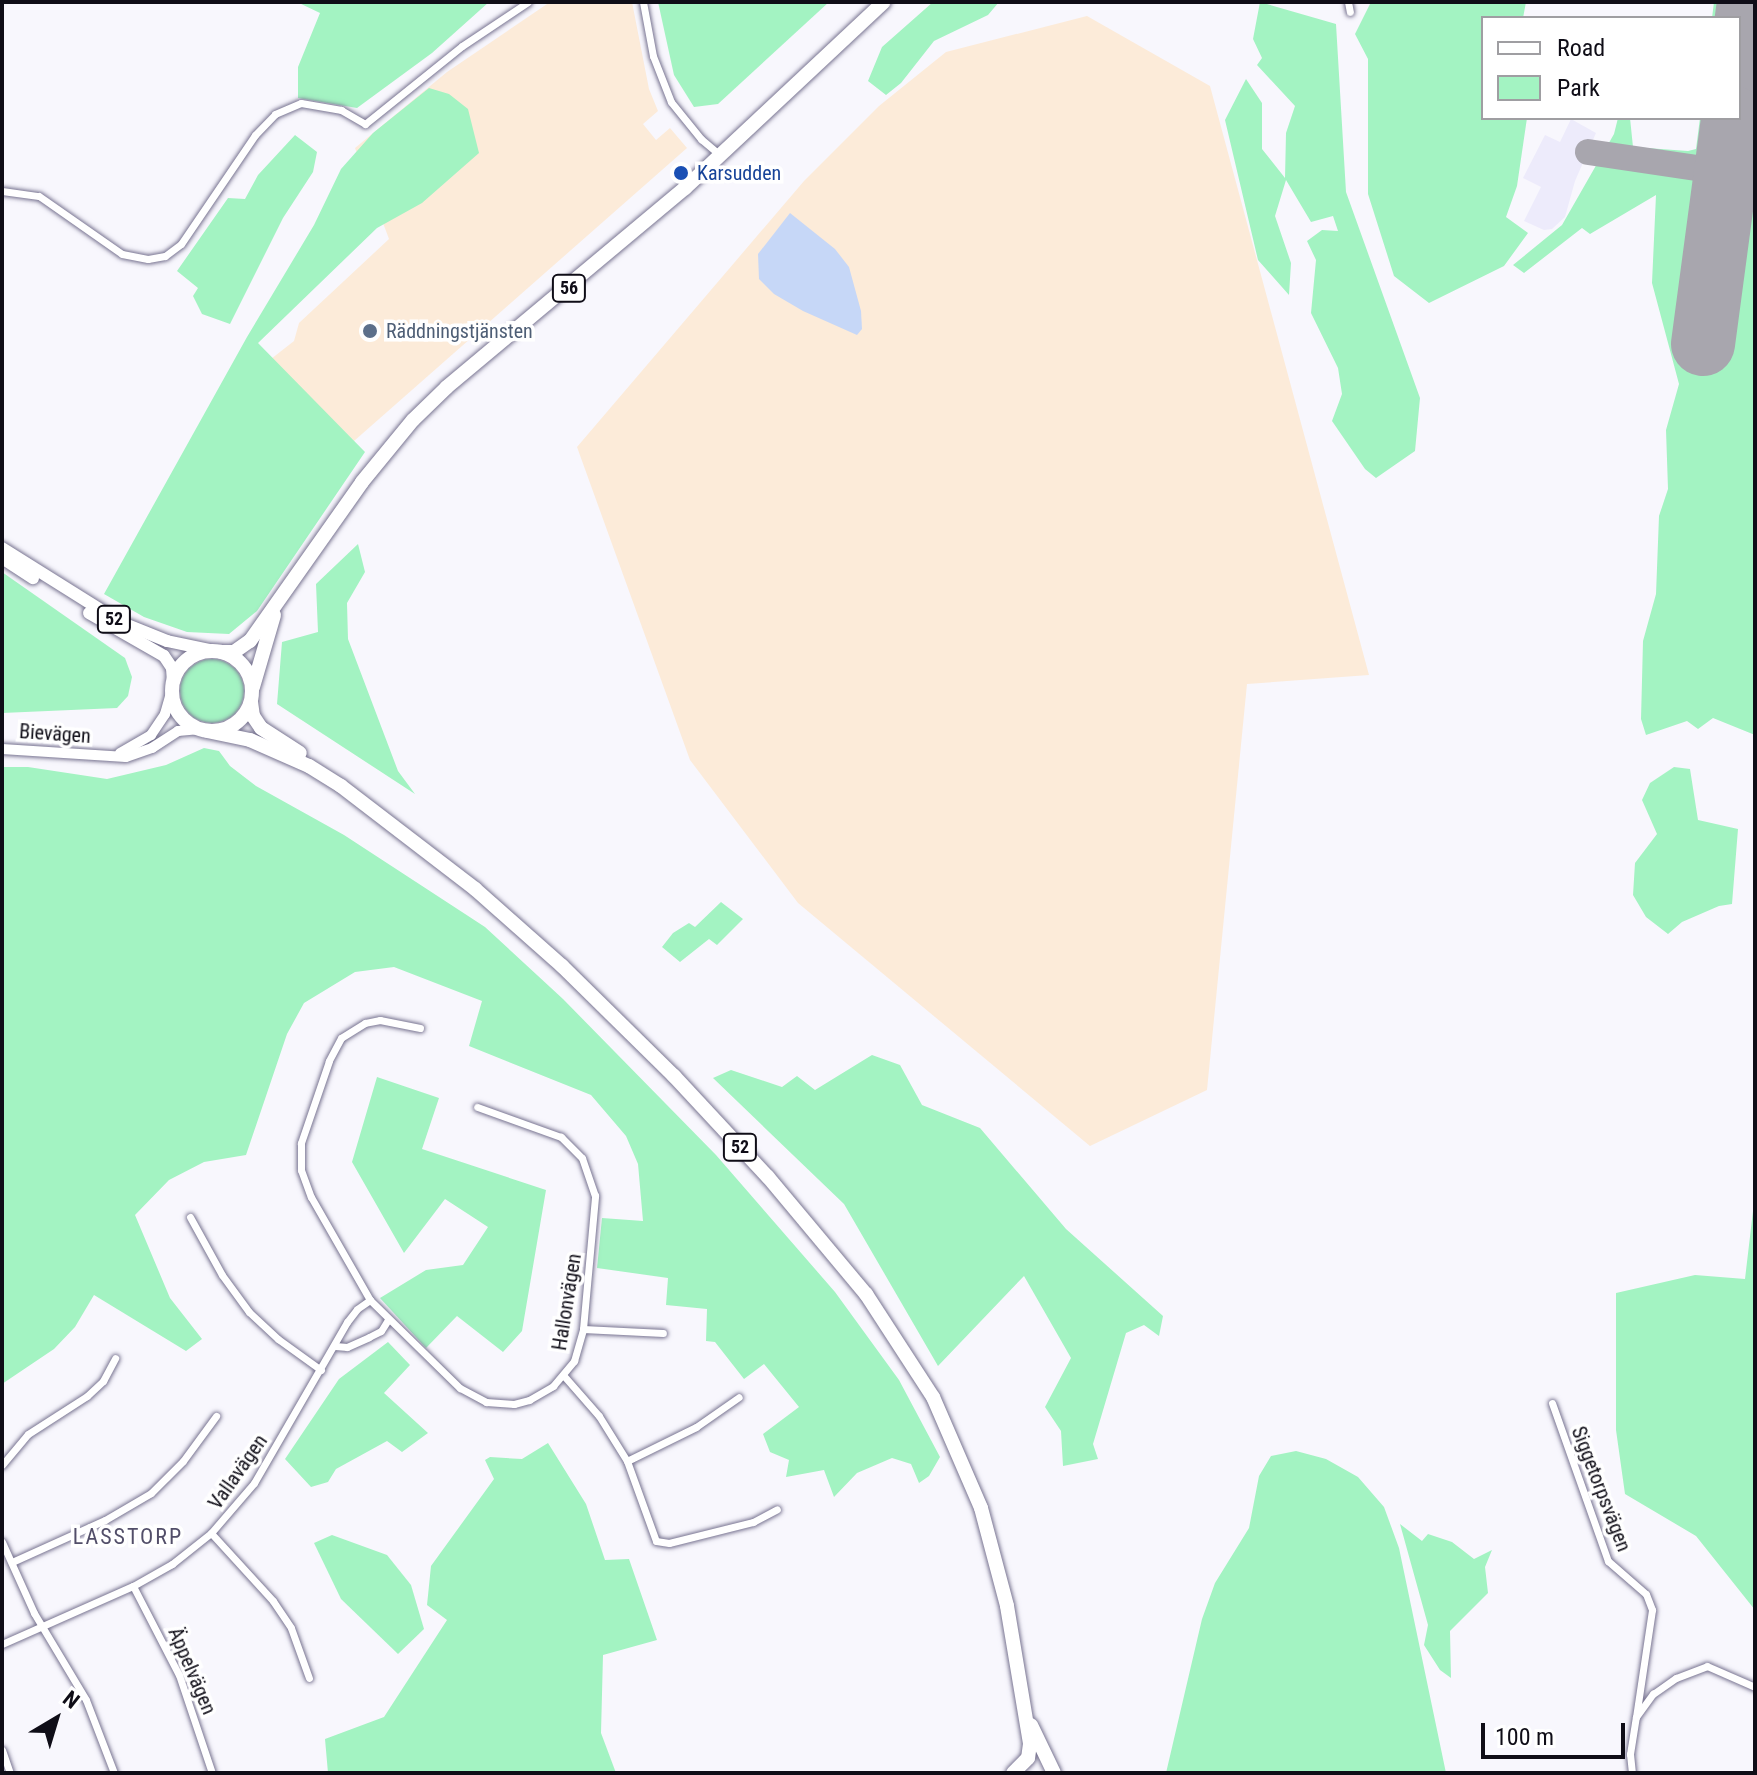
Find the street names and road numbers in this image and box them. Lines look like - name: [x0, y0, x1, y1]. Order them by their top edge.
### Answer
- road number: 56: [551, 274, 587, 302]
- road number: 52: [96, 605, 132, 633]
- street label: Bievägen: [18, 720, 92, 748]
- road number: 52: [722, 1133, 758, 1161]
- street label: Hallonvägen: [547, 1252, 587, 1352]
- street label: Siggetorpsvägen: [1566, 1423, 1636, 1555]
- street label: Vallavägen: [204, 1430, 272, 1514]
- street label: Äppelvägen: [163, 1624, 221, 1718]

